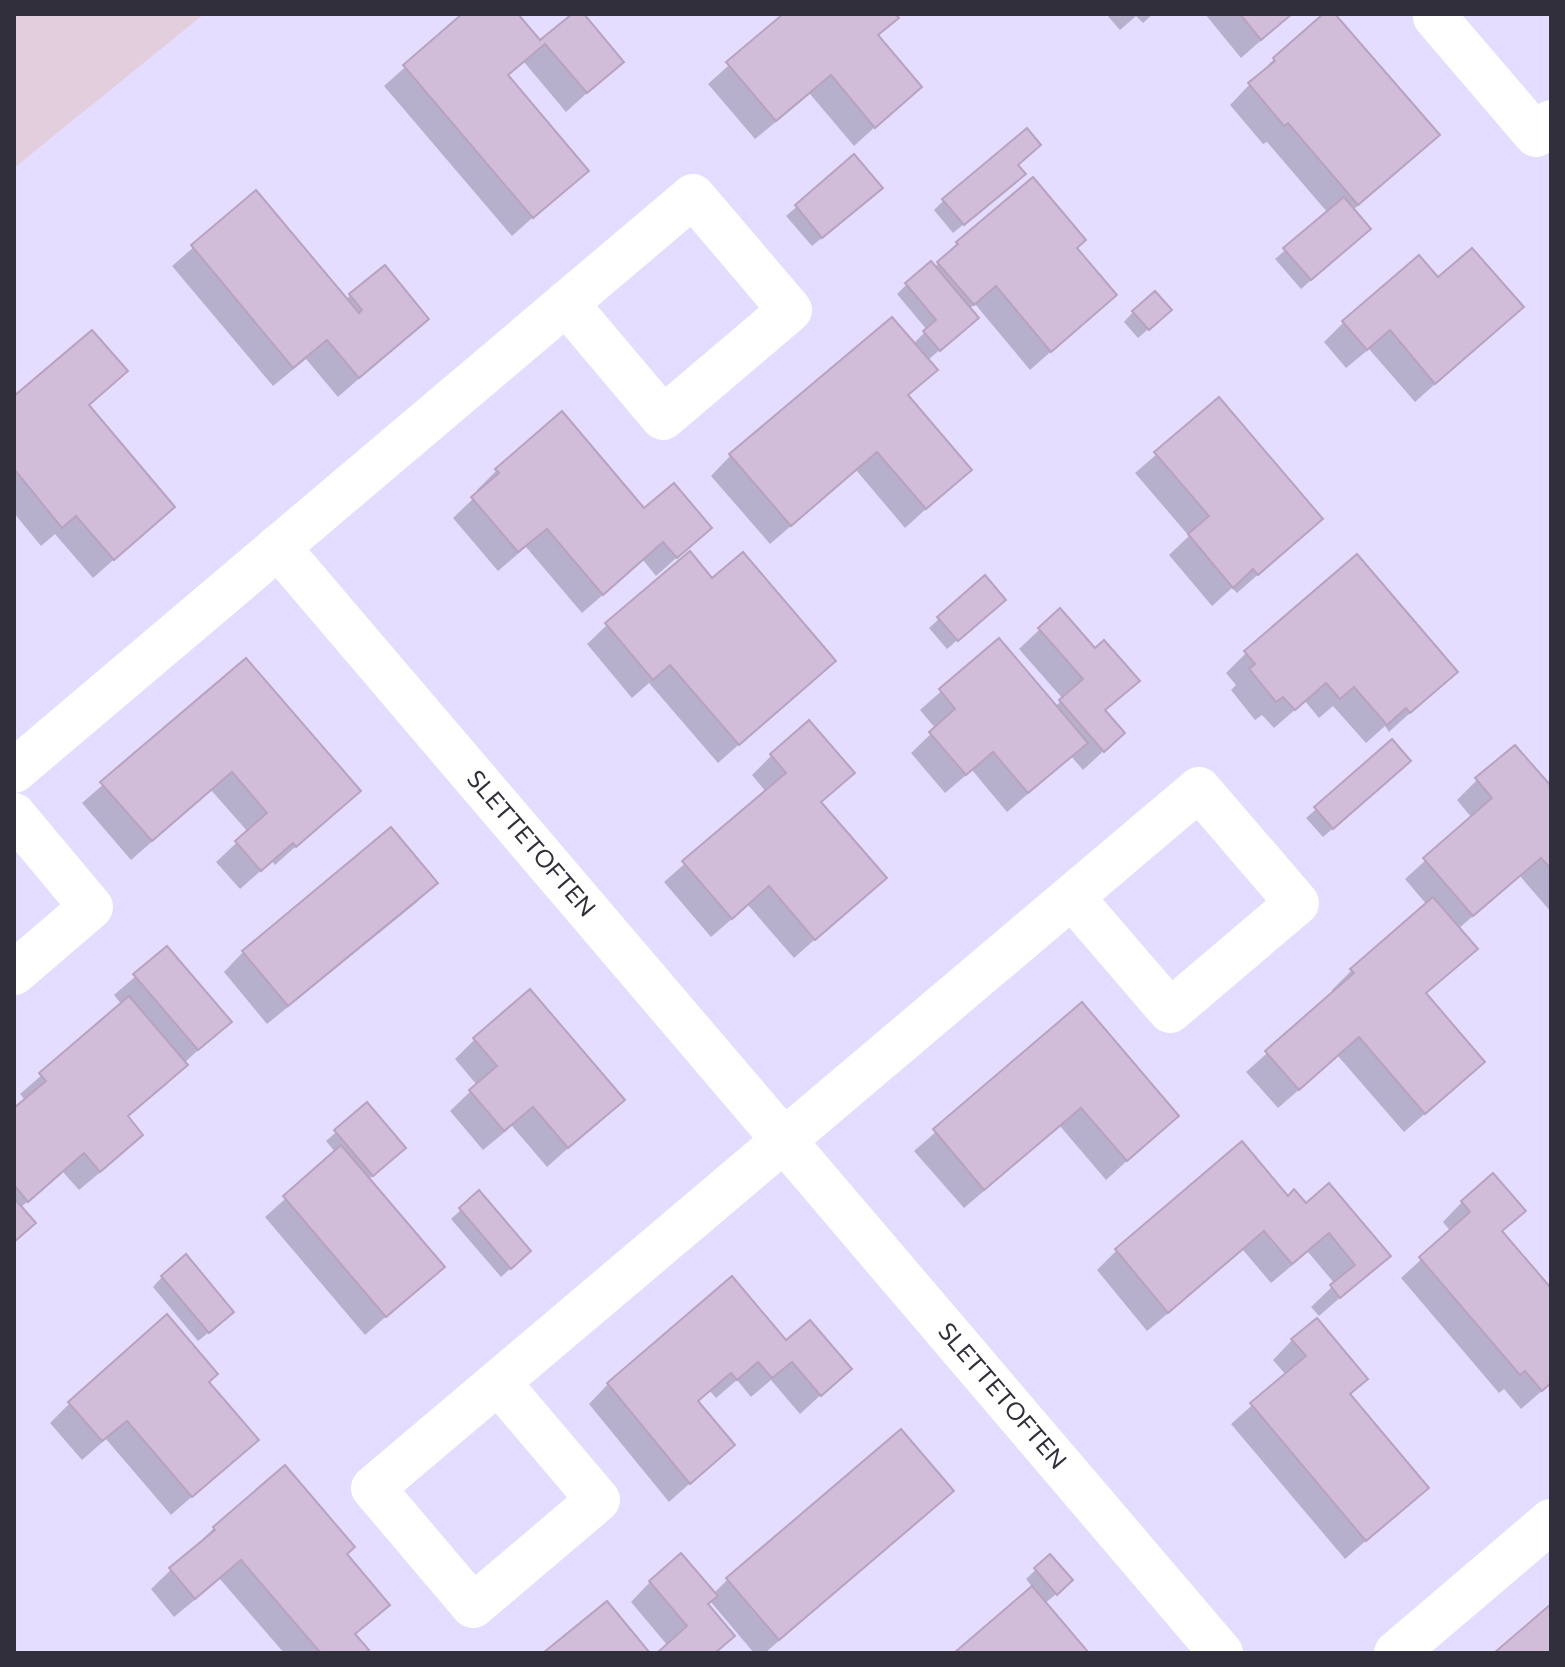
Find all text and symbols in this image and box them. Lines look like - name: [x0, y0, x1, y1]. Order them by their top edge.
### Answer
- street label: SLETTETOFTEN: [462, 764, 603, 922]
- street label: SLETTETOFTEN: [933, 1316, 1074, 1474]

